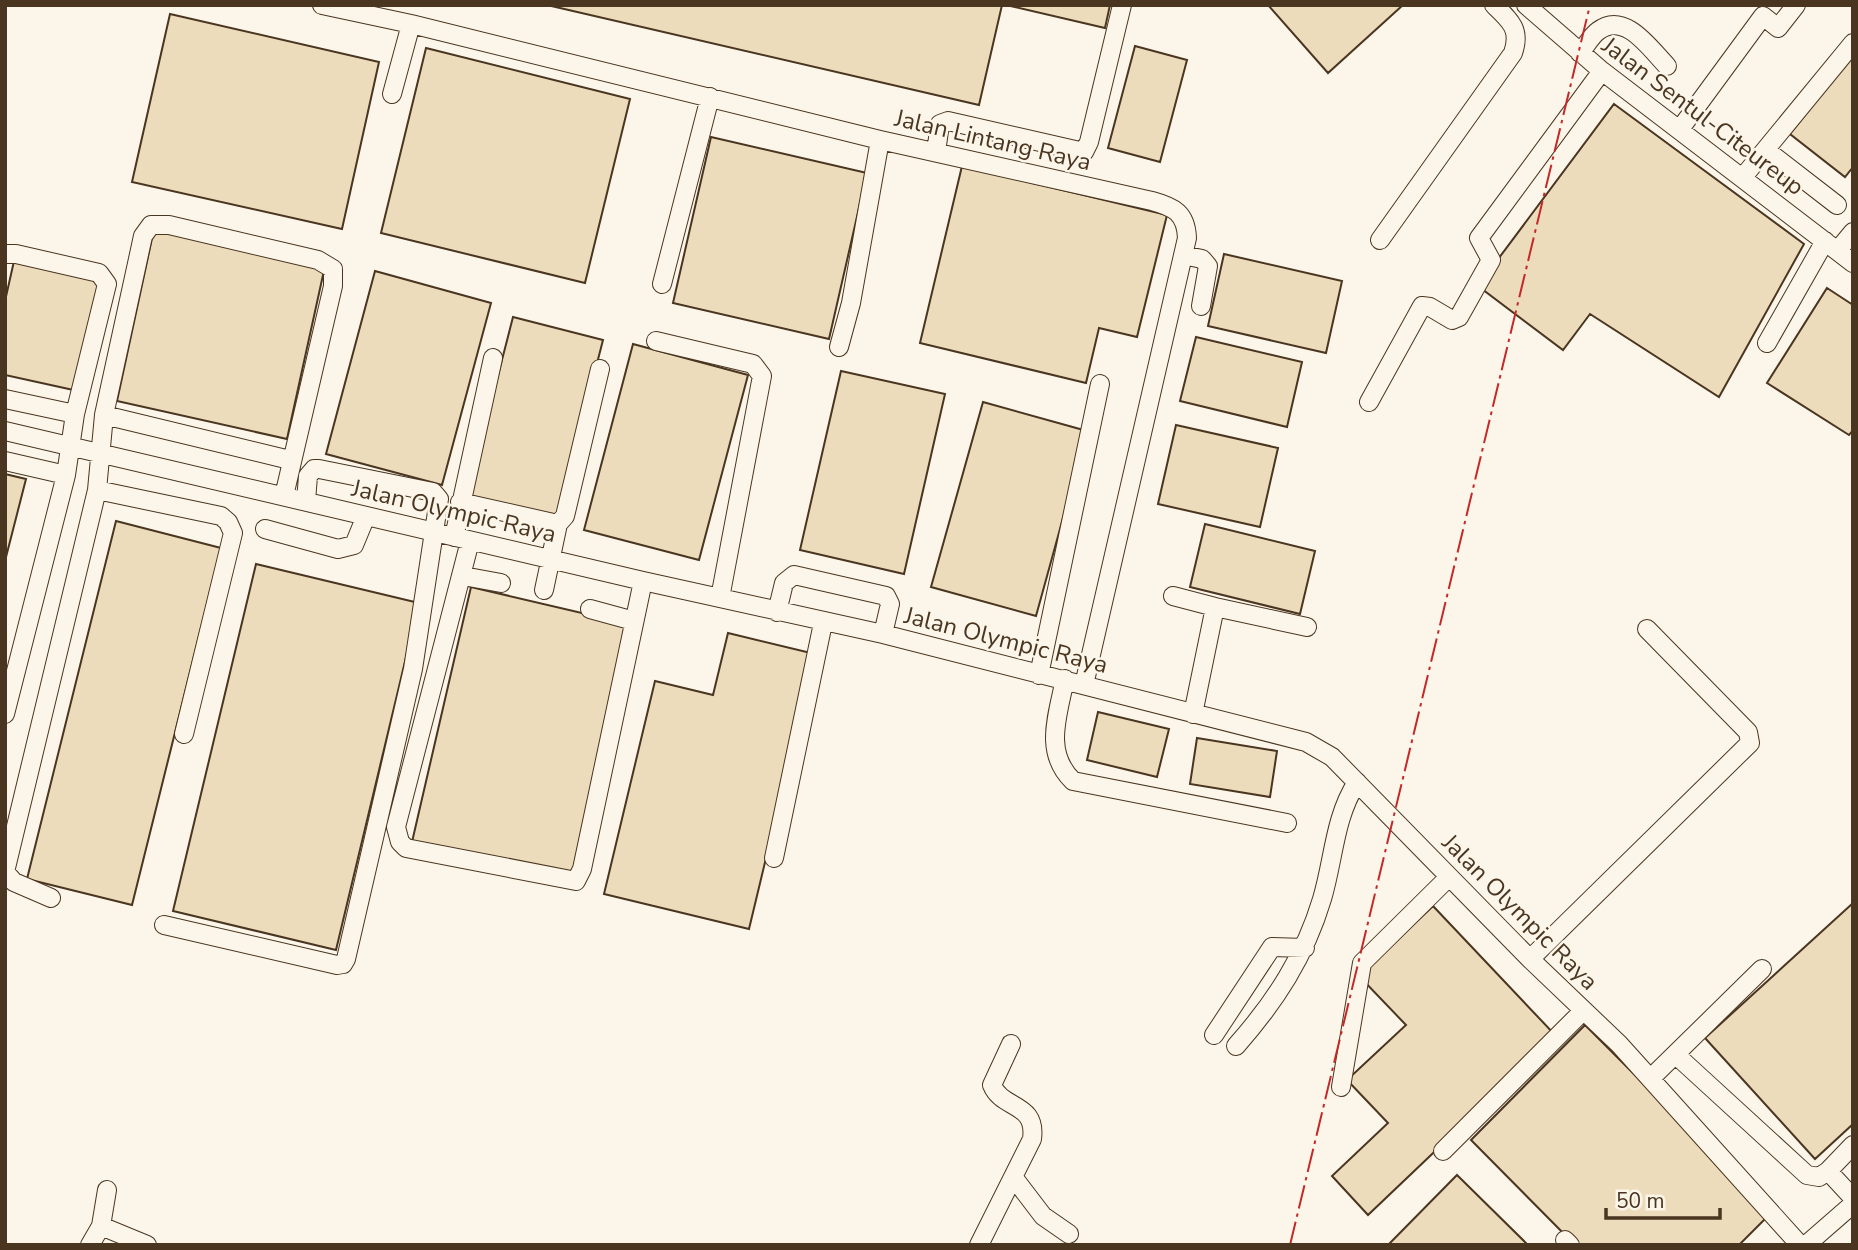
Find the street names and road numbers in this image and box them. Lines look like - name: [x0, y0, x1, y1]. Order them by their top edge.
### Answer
- street label: Jalan Sentul-Citeureup: [1595, 29, 1811, 203]
- street label: Jalan Lintang Raya: [891, 102, 1094, 178]
- street label: Jalan Olympic Raya: [348, 472, 559, 550]
- street label: Jalan Olympic Raya: [900, 599, 1111, 681]
- street label: Jalan Olympic Raya: [1434, 826, 1605, 997]

